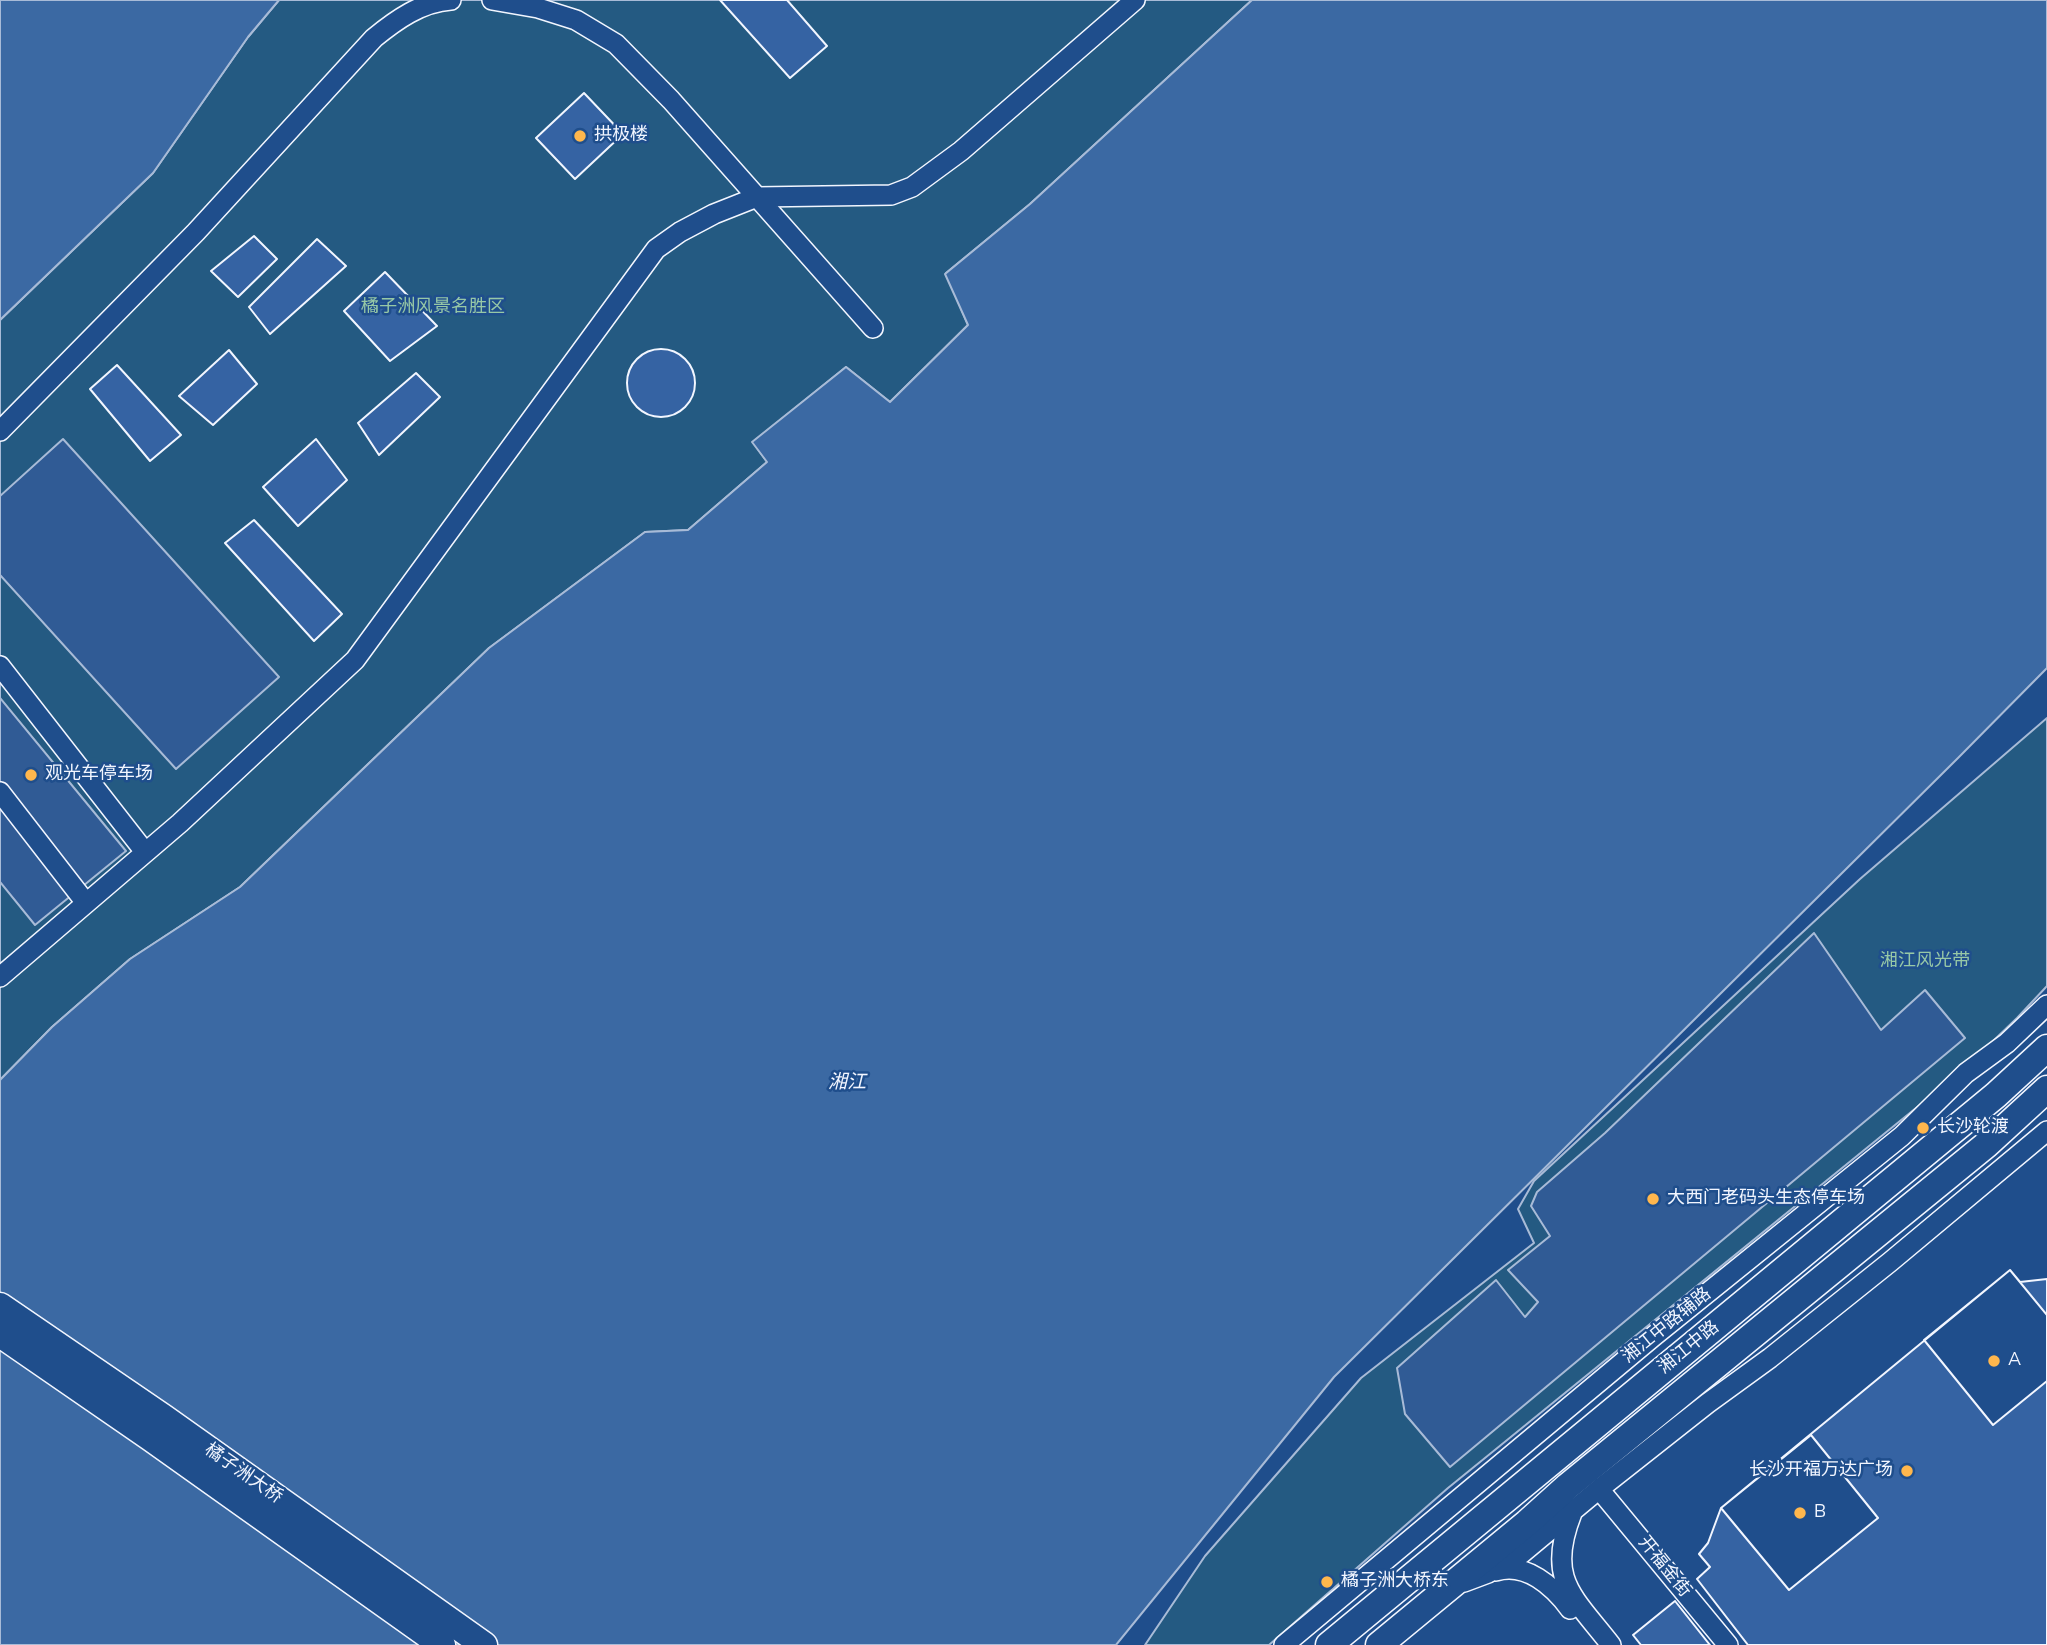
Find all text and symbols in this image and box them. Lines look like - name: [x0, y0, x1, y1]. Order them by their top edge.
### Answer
- place label: 拱极楼: [594, 125, 648, 147]
- marker: 拱极楼: [572, 128, 588, 144]
- park label: 橘子洲风景名胜区: [361, 297, 505, 319]
- place label: 观光车停车场: [45, 764, 153, 786]
- marker: 观光车停车场: [23, 767, 39, 783]
- park label: 湘江风光带: [1880, 951, 1970, 973]
- water label: 湘江: [828, 1072, 866, 1094]
- place label: 长沙轮渡: [1937, 1117, 2009, 1139]
- marker: 长沙轮渡: [1915, 1120, 1931, 1136]
- place label: 大西门老码头生态停车场: [1667, 1188, 1865, 1210]
- marker: 大西门老码头生态停车场: [1645, 1191, 1661, 1207]
- street label: 湘江中路辅路: [1618, 1284, 1716, 1368]
- street label: 湘江中路: [1654, 1317, 1724, 1379]
- place label: A: [2008, 1350, 2021, 1372]
- marker: A: [1986, 1353, 2002, 1369]
- street label: 橘子洲大桥: [200, 1439, 286, 1509]
- place label: 长沙开福万达广场: [1749, 1460, 1893, 1482]
- marker: 长沙开福万达广场: [1899, 1463, 1915, 1479]
- place label: B: [1814, 1502, 1826, 1524]
- marker: B: [1792, 1505, 1808, 1521]
- street label: 开福金街: [1633, 1532, 1695, 1602]
- place label: 橘子洲大桥东: [1341, 1571, 1449, 1593]
- marker: 橘子洲大桥东: [1319, 1574, 1335, 1590]

